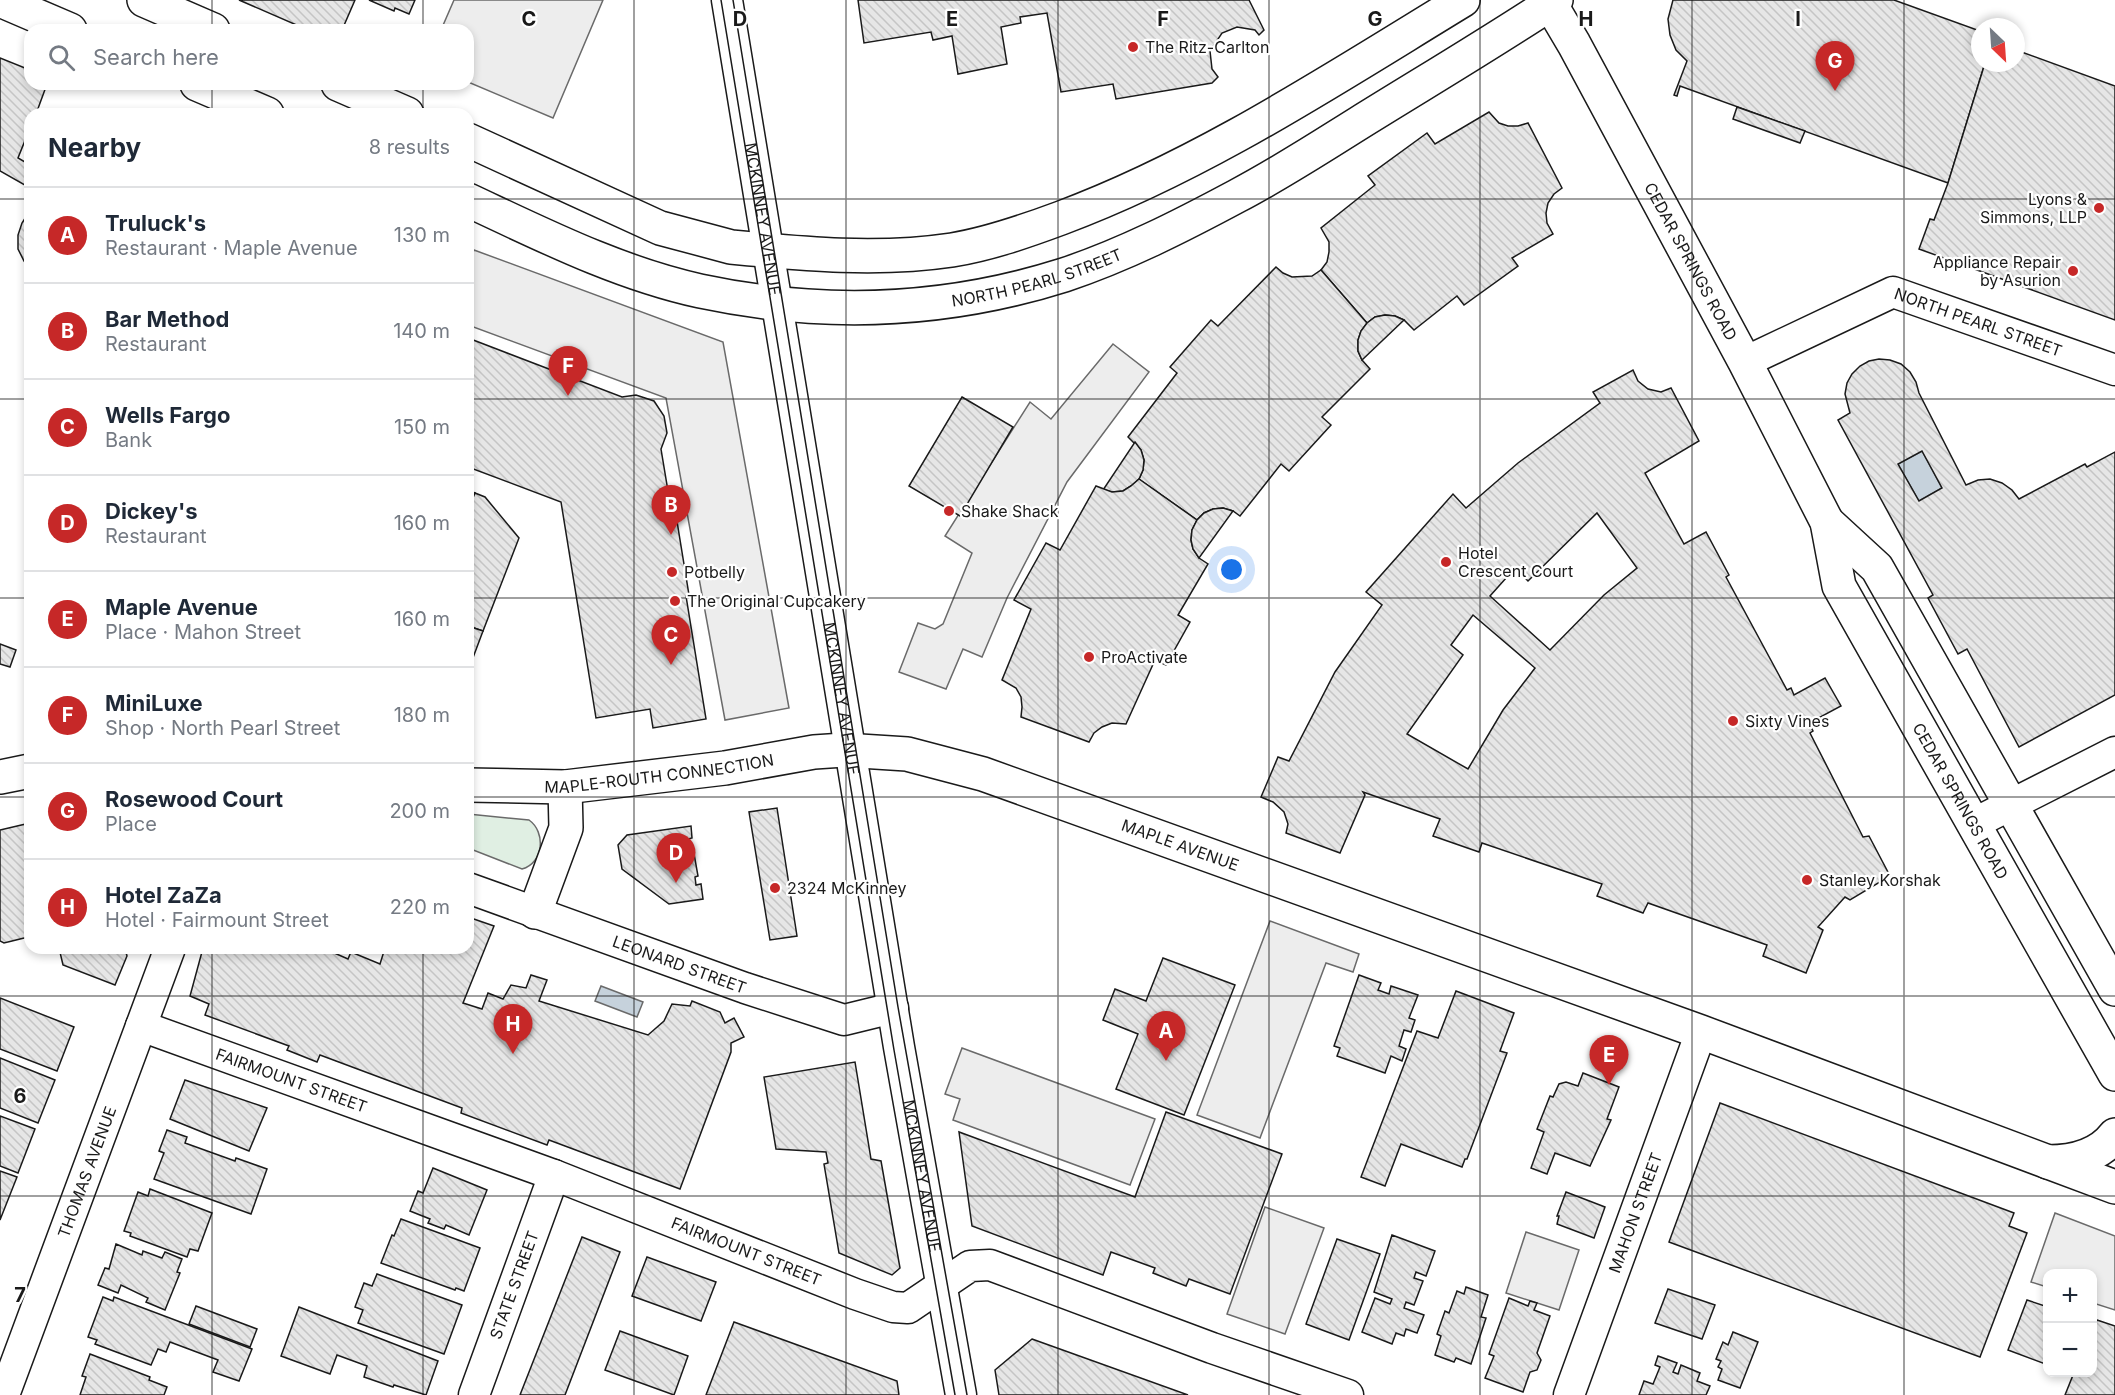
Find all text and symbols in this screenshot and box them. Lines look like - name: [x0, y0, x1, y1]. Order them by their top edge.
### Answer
- text: C: [522, 7, 536, 31]
- text: D: [733, 7, 747, 31]
- text: E: [946, 7, 958, 31]
- text: F: [1157, 7, 1169, 31]
- text: G: [1367, 7, 1383, 31]
- text: H: [1579, 7, 1593, 31]
- text: I: [1795, 7, 1801, 31]
- north arrow: [1971, 18, 2025, 72]
- search box: [24, 24, 474, 90]
- place label: The Ritz-Carlton: [1145, 37, 1269, 57]
- marker: The Ritz-Carlton: [1126, 40, 1140, 54]
- icon: search: [45, 41, 78, 74]
- pin: G: [1816, 42, 1854, 91]
- text: Search here: [93, 44, 219, 70]
- text: Nearby: [48, 132, 141, 163]
- text: 8 results: [369, 135, 450, 159]
- street label: MCKINNEY AVENUE: [741, 141, 785, 297]
- street label: CEDAR SPRINGS ROAD: [1640, 179, 1742, 344]
- place label: Lyons & Simmons, LLP: [1980, 189, 2088, 227]
- marker: Lyons & Simmons, LLP: [2092, 201, 2106, 215]
- text: Truluck's: [105, 210, 206, 236]
- text: A: [60, 223, 75, 247]
- text: 130 m: [394, 223, 450, 247]
- text: Restaurant · Maple Avenue: [105, 236, 358, 260]
- street label: NORTH PEARL STREET: [950, 244, 1125, 311]
- place label: Appliance Repair by Asurion: [1933, 252, 2061, 290]
- marker: Appliance Repair by Asurion: [2066, 264, 2080, 278]
- street label: NORTH PEARL STREET: [1892, 283, 2065, 361]
- text: Bar Method: [105, 306, 229, 332]
- text: B: [61, 319, 74, 343]
- text: 140 m: [393, 319, 450, 343]
- text: Restaurant: [105, 332, 207, 356]
- pin: F: [548, 346, 588, 396]
- text: Wells Fargo: [105, 402, 230, 428]
- text: C: [60, 415, 75, 439]
- text: 150 m: [394, 415, 450, 439]
- text: Bank: [105, 428, 152, 452]
- pin: B: [652, 486, 690, 535]
- text: Dickey's: [105, 498, 198, 524]
- place label: Shake Shack: [961, 501, 1059, 521]
- marker: Shake Shack: [942, 504, 956, 518]
- text: D: [60, 511, 75, 535]
- text: 160 m: [394, 511, 450, 535]
- text: Restaurant: [105, 524, 207, 548]
- place label: Hotel Crescent Court: [1458, 543, 1573, 581]
- your location: [1217, 555, 1246, 584]
- marker: Hotel Crescent Court: [1439, 555, 1453, 569]
- place label: Potbelly: [684, 562, 745, 582]
- marker: Potbelly: [665, 565, 679, 579]
- place label: The Original Cupcakery: [687, 591, 866, 611]
- text: Maple Avenue: [105, 594, 258, 620]
- marker: The Original Cupcakery: [668, 594, 682, 608]
- text: E: [61, 607, 74, 631]
- text: 160 m: [394, 607, 450, 631]
- pin: C: [652, 616, 690, 665]
- text: Place · Mahon Street: [105, 620, 301, 644]
- street label: MCKINNEY AVENUE: [819, 621, 864, 776]
- place label: ProActivate: [1101, 647, 1188, 667]
- marker: ProActivate: [1082, 650, 1096, 664]
- text: MiniLuxe: [105, 690, 203, 716]
- text: F: [62, 703, 73, 727]
- text: 180 m: [394, 703, 450, 727]
- place label: Sixty Vines: [1745, 711, 1829, 731]
- marker: Sixty Vines: [1726, 714, 1740, 728]
- text: Shop · North Pearl Street: [105, 716, 340, 740]
- street label: CEDAR SPRINGS ROAD: [1908, 719, 2013, 883]
- street label: MAPLE-ROUTH CONNECTION: [544, 749, 775, 797]
- text: Rosewood Court: [105, 786, 283, 812]
- text: G: [60, 799, 75, 823]
- text: 200 m: [389, 799, 450, 823]
- text: Place: [105, 812, 157, 836]
- street label: MAPLE AVENUE: [1119, 815, 1242, 875]
- pin: D: [656, 834, 696, 883]
- place label: Stanley Korshak: [1819, 870, 1941, 890]
- marker: Stanley Korshak: [1800, 873, 1814, 887]
- place label: 2324 McKinney: [787, 878, 906, 898]
- marker: 2324 McKinney: [768, 881, 782, 895]
- text: Hotel ZaZa: [105, 882, 222, 908]
- text: H: [60, 895, 75, 919]
- text: 220 m: [390, 895, 450, 919]
- text: Hotel · Fairmount Street: [105, 908, 329, 932]
- street label: LEONARD STREET: [610, 931, 749, 998]
- pin: H: [494, 1004, 532, 1054]
- pin: A: [1146, 1012, 1186, 1061]
- pin: E: [1590, 1036, 1628, 1085]
- street label: FAIRMOUNT STREET: [213, 1044, 370, 1117]
- text: 6: [14, 1084, 27, 1108]
- street label: MCKINNEY AVENUE: [899, 1098, 945, 1254]
- street label: THOMAS AVENUE: [53, 1103, 120, 1240]
- street label: MAHON STREET: [1604, 1150, 1666, 1276]
- street label: FAIRMOUNT STREET: [669, 1212, 824, 1290]
- street label: STATE STREET: [485, 1228, 543, 1342]
- map controls: [2043, 1269, 2097, 1377]
- button: +: [2043, 1269, 2097, 1323]
- text: 7: [14, 1283, 26, 1307]
- button: −: [2043, 1323, 2097, 1377]

